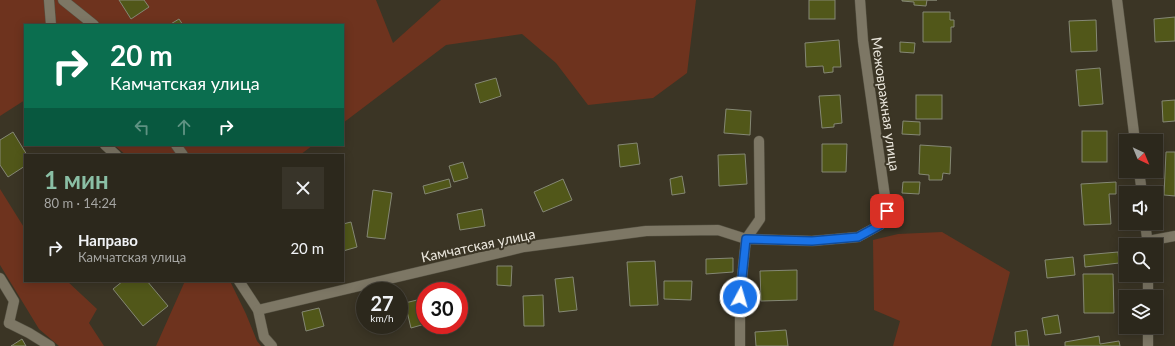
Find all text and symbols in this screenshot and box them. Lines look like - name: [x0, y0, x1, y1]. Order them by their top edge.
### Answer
- street label: Межовражная улица: [868, 36, 904, 172]
- text: 20 m: [110, 38, 173, 72]
- icon: right: [44, 40, 96, 92]
- text: Камчатская улица: [110, 72, 260, 94]
- icon: left: [131, 116, 153, 138]
- icon: ahead: [173, 116, 195, 138]
- icon: right: [215, 116, 237, 138]
- north arrow: [1119, 134, 1163, 178]
- map controls: [1119, 134, 1163, 334]
- text: 1 мин: [44, 165, 109, 194]
- button: close: [282, 167, 324, 209]
- button: sound: [1119, 186, 1163, 230]
- pin: [870, 194, 904, 228]
- text: 80 m · 14:24: [44, 195, 117, 211]
- icon: arrive: [876, 200, 898, 222]
- street label: Камчатская улица: [419, 225, 537, 265]
- text: Направо: [78, 231, 138, 249]
- icon: right: [44, 237, 66, 259]
- button: search: [1119, 238, 1163, 282]
- text: 20 m: [290, 239, 324, 257]
- text: Камчатская улица: [78, 249, 186, 265]
- position arrow: [719, 276, 761, 318]
- speed limit sign: 30: [416, 282, 468, 334]
- button: layers: [1119, 290, 1163, 334]
- text: 27: [370, 291, 394, 315]
- text: km/h: [370, 312, 394, 324]

